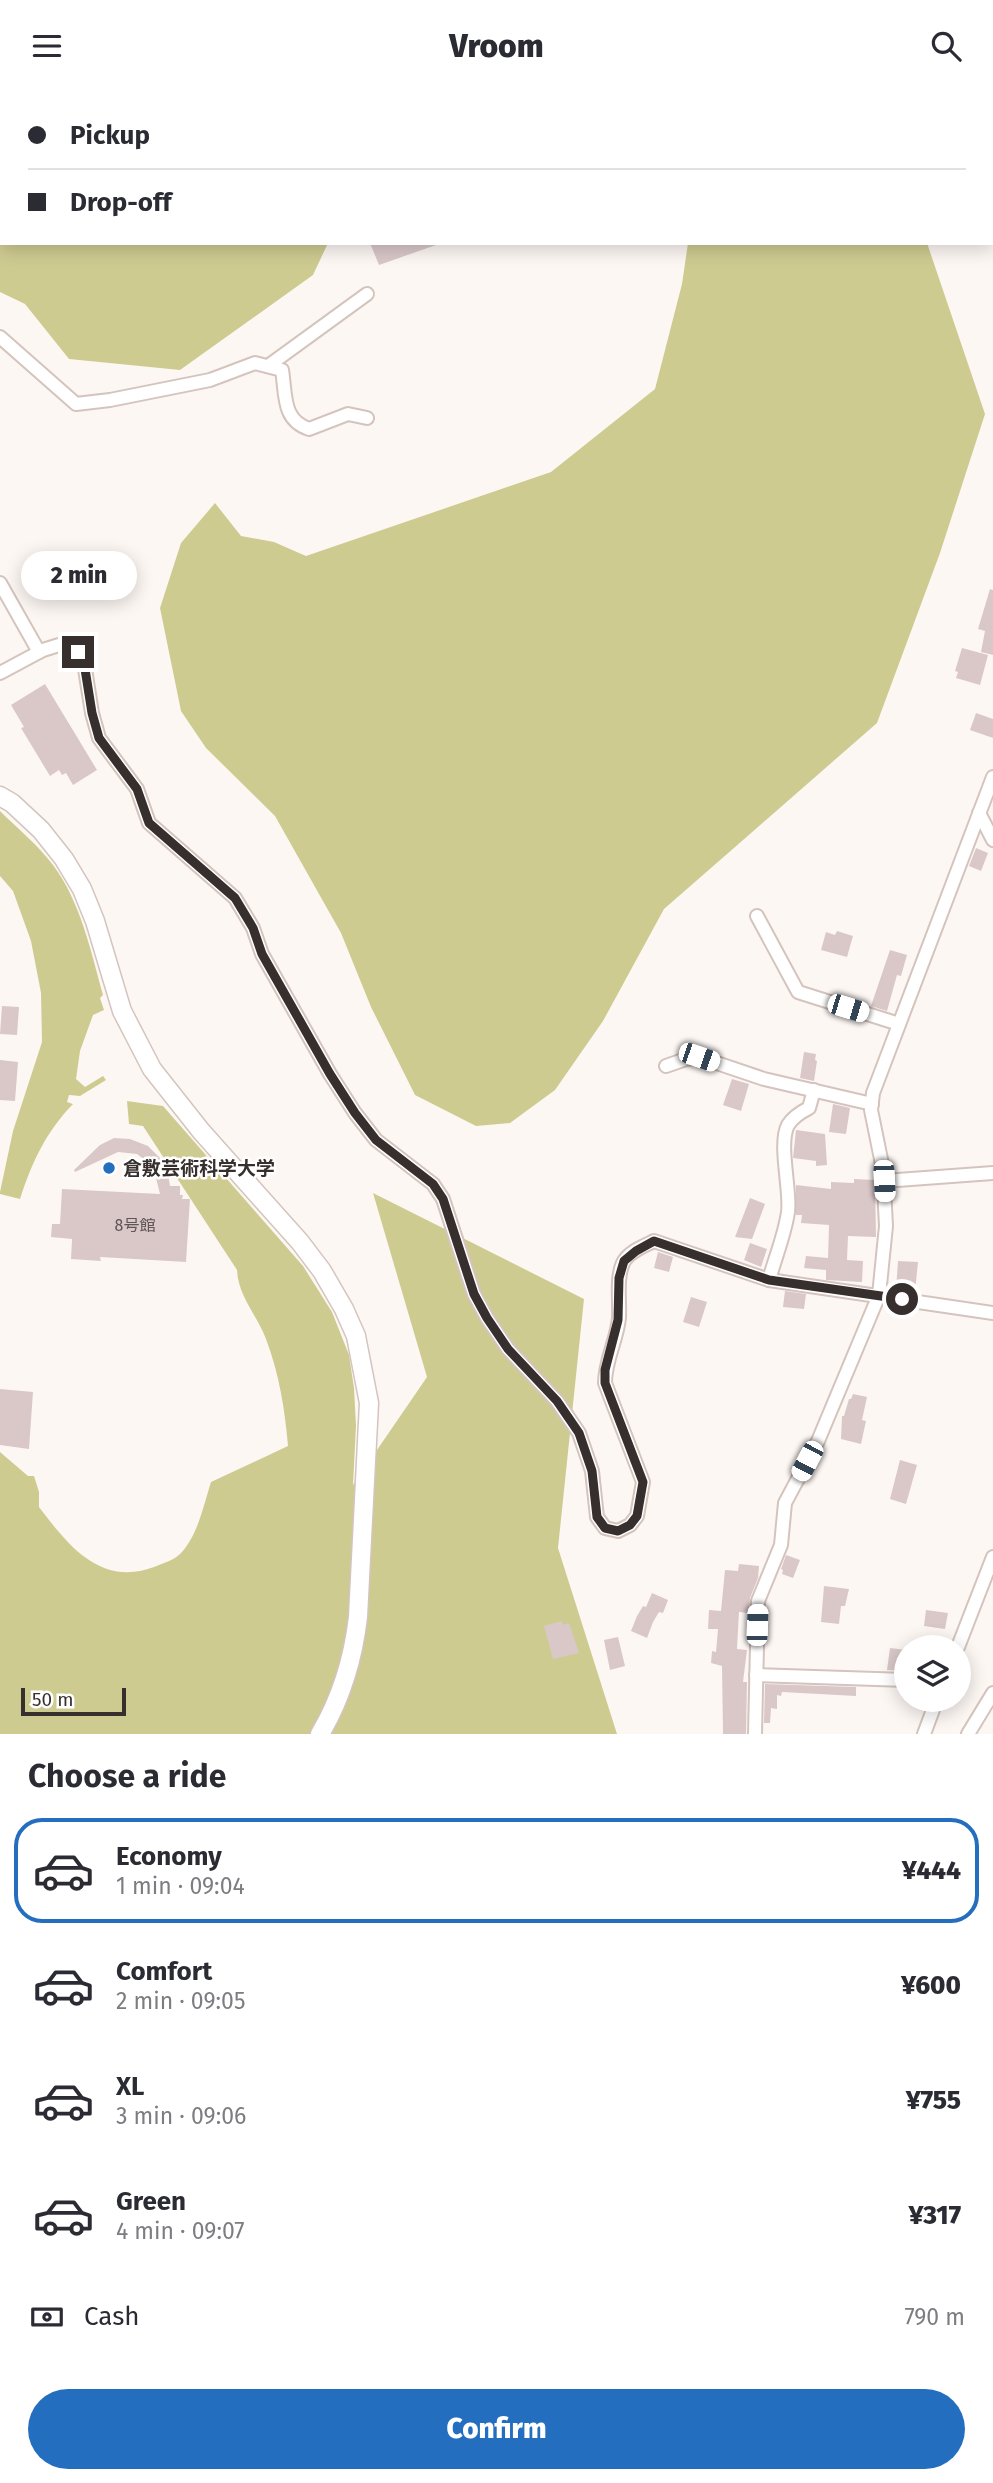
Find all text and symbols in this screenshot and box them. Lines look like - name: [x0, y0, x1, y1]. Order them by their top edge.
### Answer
- icon: menu: [28, 27, 66, 65]
- text: Vroom: [449, 27, 544, 65]
- icon: search: [927, 27, 965, 65]
- text: Pickup: [70, 120, 150, 151]
- text: Drop-off: [70, 187, 172, 218]
- callout: 2 min: [20, 551, 136, 599]
- text: 2 min: [51, 561, 107, 589]
- route end: [62, 636, 94, 668]
- car: [825, 992, 872, 1024]
- car: [676, 1040, 723, 1074]
- place label: 倉敷芸術科学大学: [123, 1157, 275, 1180]
- car: [873, 1159, 896, 1203]
- marker: 倉敷芸術科学大学: [101, 1160, 117, 1176]
- house number: 8号館: [115, 1216, 155, 1235]
- route start: [886, 1283, 918, 1315]
- car: [788, 1438, 827, 1484]
- car: [746, 1604, 769, 1646]
- map controls: [894, 1635, 971, 1712]
- button: layers: [894, 1635, 971, 1712]
- scale bar: [21, 1685, 126, 1717]
- text: 50 m: [32, 1688, 73, 1711]
- text: Choose a ride: [28, 1757, 226, 1795]
- icon: car: [32, 1839, 95, 1902]
- text: Economy: [116, 1841, 222, 1872]
- text: ¥444: [902, 1855, 961, 1886]
- text: 1 min · 09:04: [116, 1872, 245, 1900]
- icon: car: [32, 1954, 95, 2017]
- text: Comfort: [116, 1956, 212, 1987]
- text: ¥600: [901, 1970, 961, 2001]
- text: 2 min · 09:05: [116, 1987, 245, 2015]
- icon: car: [32, 2069, 95, 2132]
- text: XL: [116, 2071, 144, 2102]
- text: ¥755: [906, 2085, 961, 2116]
- text: 3 min · 09:06: [116, 2102, 246, 2130]
- icon: car: [32, 2184, 95, 2247]
- text: Green: [116, 2186, 186, 2217]
- text: ¥317: [909, 2200, 961, 2231]
- text: 4 min · 09:07: [116, 2217, 245, 2245]
- icon: cash: [28, 2298, 66, 2336]
- text: Cash: [84, 2301, 140, 2332]
- text: 790 m: [904, 2303, 965, 2331]
- button: Confirm: [28, 2389, 965, 2469]

